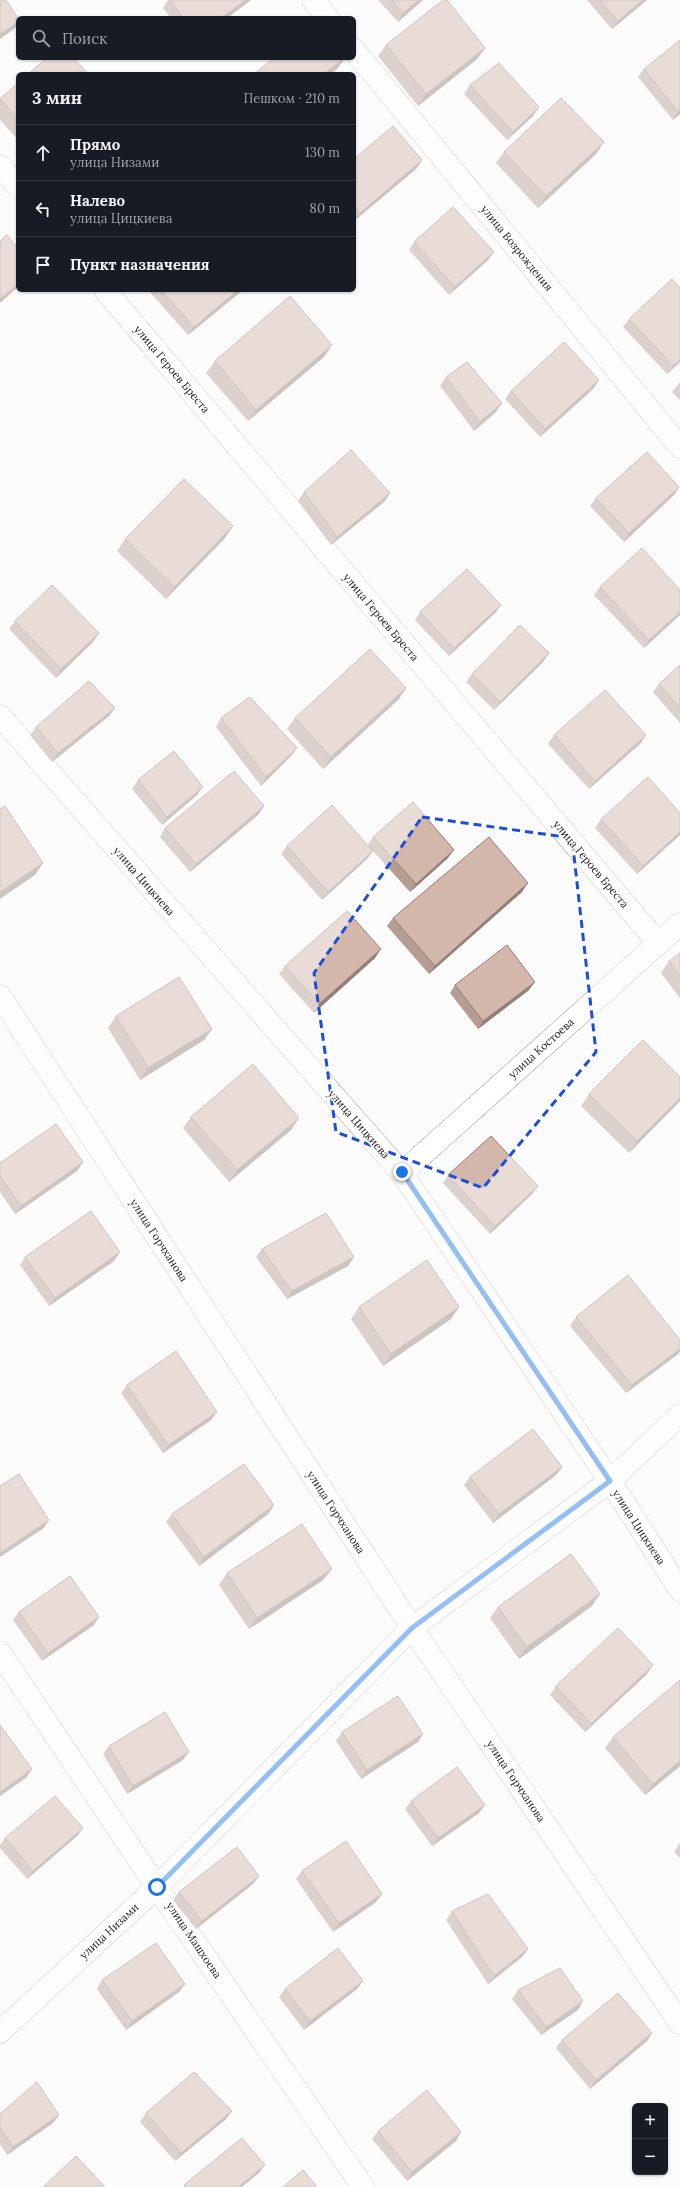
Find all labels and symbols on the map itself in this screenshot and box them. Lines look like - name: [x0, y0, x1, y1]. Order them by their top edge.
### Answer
- street label: улица Возрождения: [478, 202, 556, 294]
- street label: улица Героев Бреста: [131, 322, 213, 416]
- street label: улица Героев Бреста: [340, 570, 422, 664]
- street label: улица Героев Бреста: [550, 817, 632, 911]
- street label: улица Цицкиева: [110, 844, 178, 919]
- street label: улица Костоева: [505, 1015, 577, 1081]
- street label: улица Цицкиева: [325, 1087, 393, 1162]
- route end: [393, 1163, 411, 1181]
- street label: улица Горчханова: [127, 1196, 191, 1284]
- street label: улица Горчханова: [304, 1468, 368, 1556]
- street label: улица Цицкиева: [610, 1487, 669, 1567]
- street label: улица Горчханова: [483, 1737, 549, 1825]
- route start: [148, 1878, 166, 1896]
- street label: улица Машхоева: [163, 1899, 225, 1981]
- street label: улица Низами: [77, 1900, 142, 1962]

